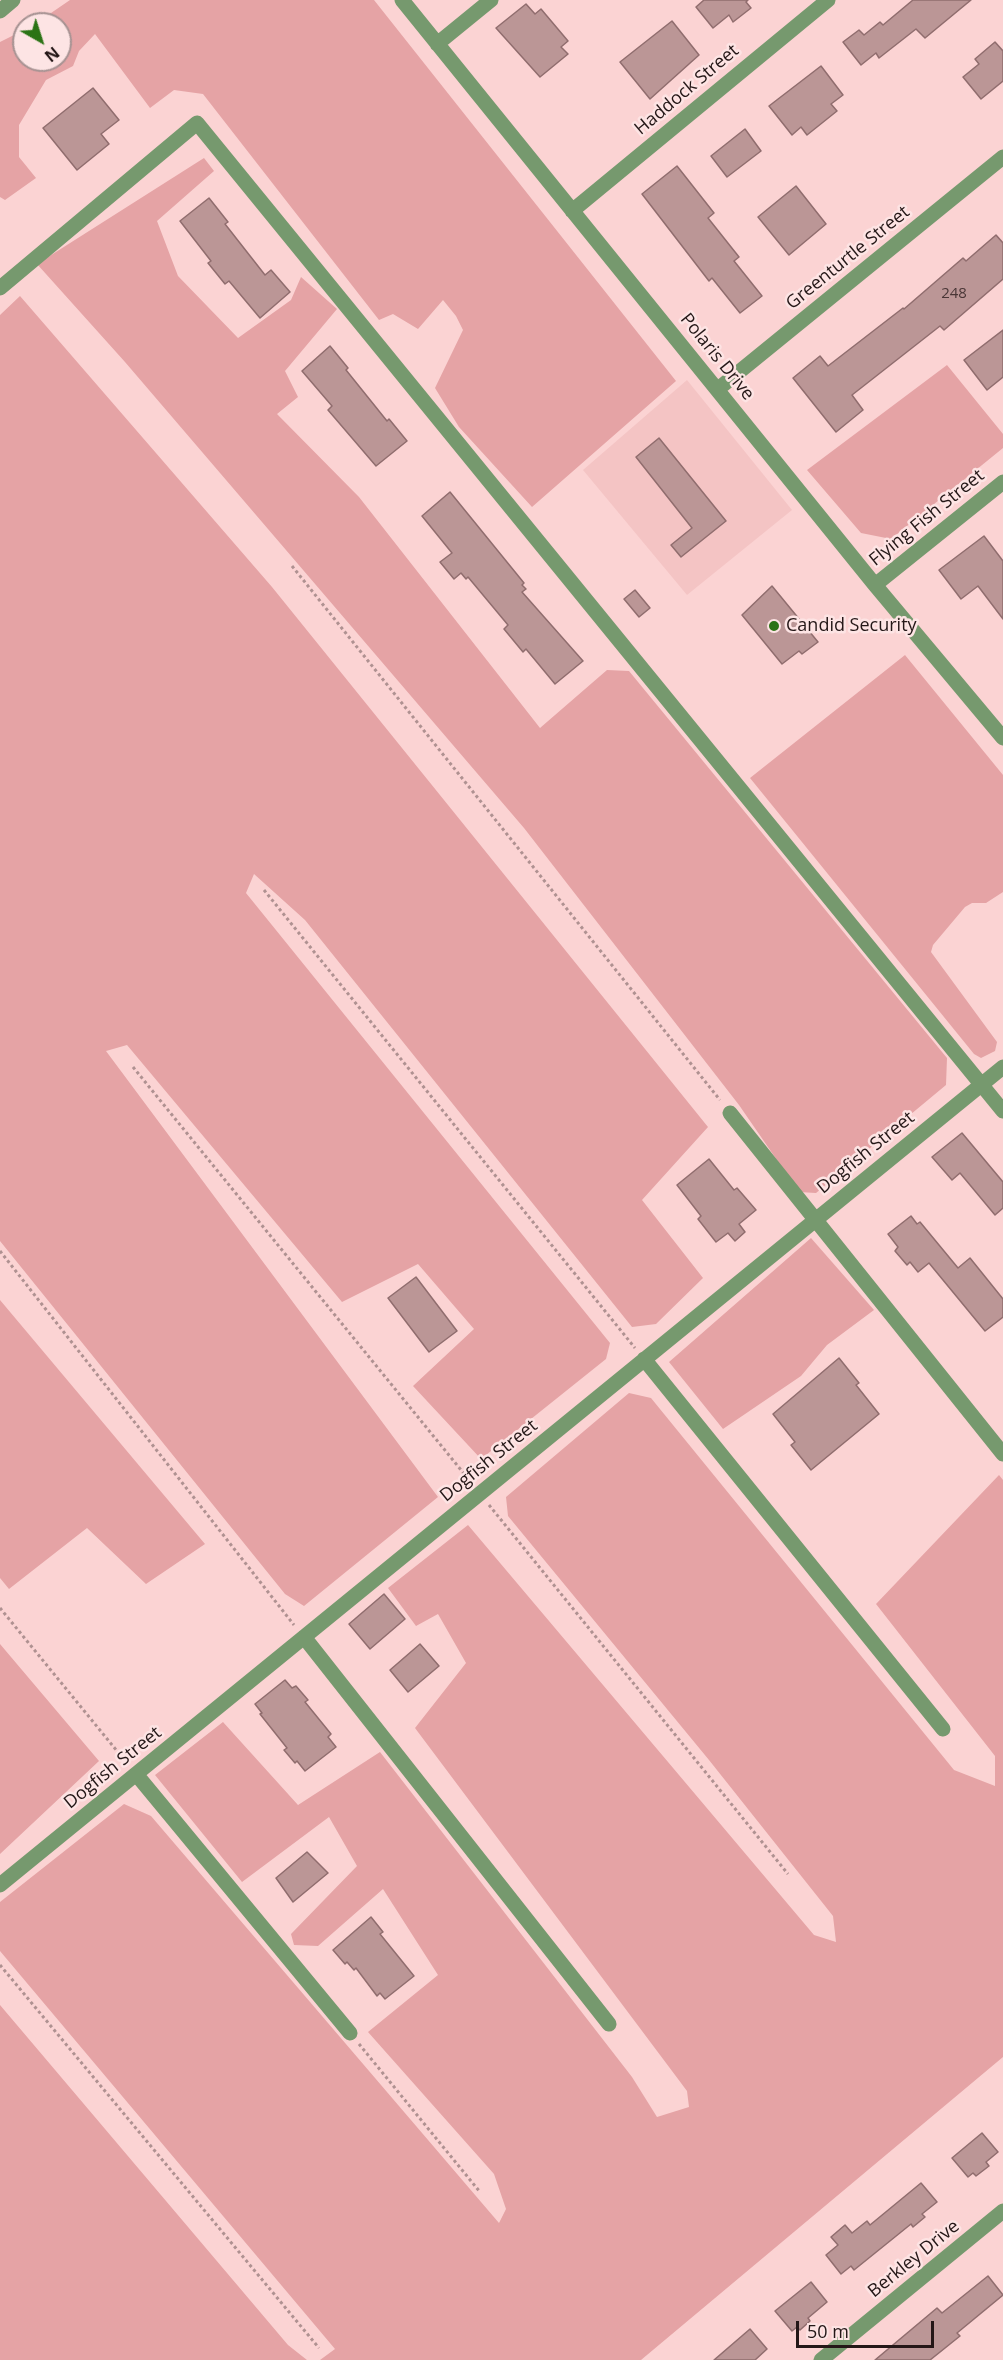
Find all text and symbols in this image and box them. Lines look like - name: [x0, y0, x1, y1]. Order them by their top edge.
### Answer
- north arrow: [12, 12, 72, 72]
- street label: Haddock Street: [631, 40, 743, 140]
- text: N: [40, 42, 64, 67]
- street label: Greenturtle Street: [782, 202, 914, 314]
- house number: 248: [941, 285, 967, 303]
- street label: Polaris Drive: [675, 309, 759, 405]
- street label: Flying Fish Street: [865, 465, 989, 571]
- place label: Candid Security: [786, 615, 917, 637]
- marker: Candid Security: [767, 619, 781, 633]
- street label: Dogfish Street: [813, 1107, 919, 1199]
- street label: Dogfish Street: [436, 1415, 542, 1507]
- street label: Dogfish Street: [60, 1722, 166, 1814]
- street label: Berkley Drive: [864, 2216, 964, 2302]
- scale bar: [799, 2309, 937, 2347]
- text: 50 m: [807, 2319, 849, 2343]

